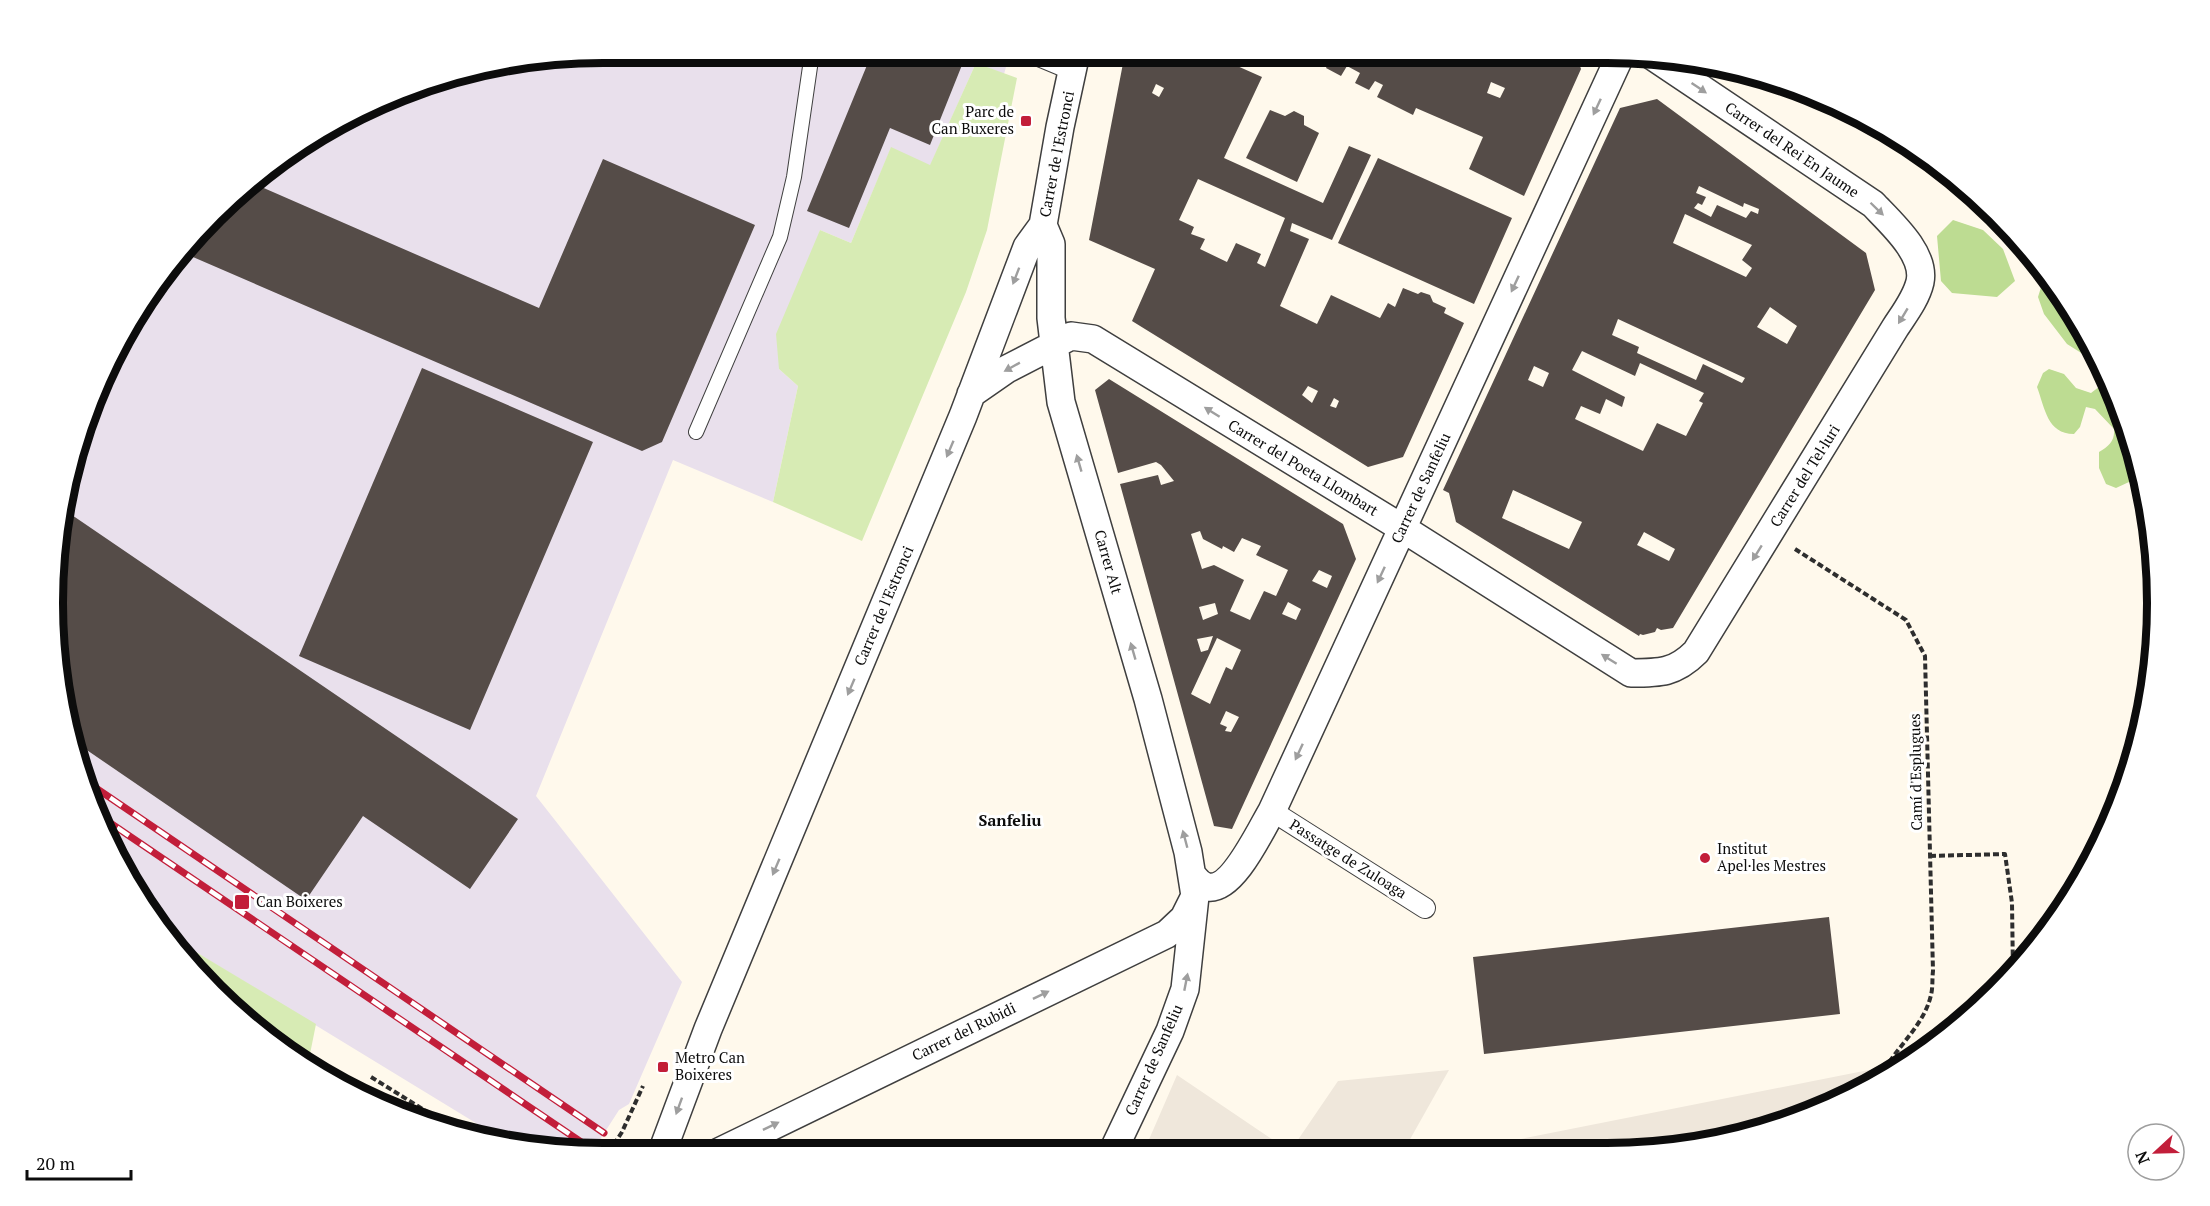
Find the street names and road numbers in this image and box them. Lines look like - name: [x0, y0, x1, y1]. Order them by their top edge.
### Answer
- street label: Carrer de l'Estronci: [1034, 89, 1078, 219]
- street label: Carrer del Rei En Jaume: [1722, 97, 1864, 202]
- street label: Carrer del Poeta Llombart: [1225, 414, 1383, 520]
- street label: Carrer del Tel·luri: [1765, 421, 1844, 530]
- street label: Carrer de Sanfeliu: [1386, 429, 1455, 546]
- street label: Carrer Alt: [1090, 527, 1128, 596]
- street label: Carrer de l'Estronci: [849, 543, 917, 669]
- street label: Camí d'Esplugues: [1904, 713, 1926, 831]
- street label: Passatge de Zuloaga: [1286, 814, 1411, 903]
- street label: Carrer del Rubidi: [908, 997, 1019, 1065]
- street label: Carrer de Sanfeliu: [1120, 1000, 1187, 1118]

